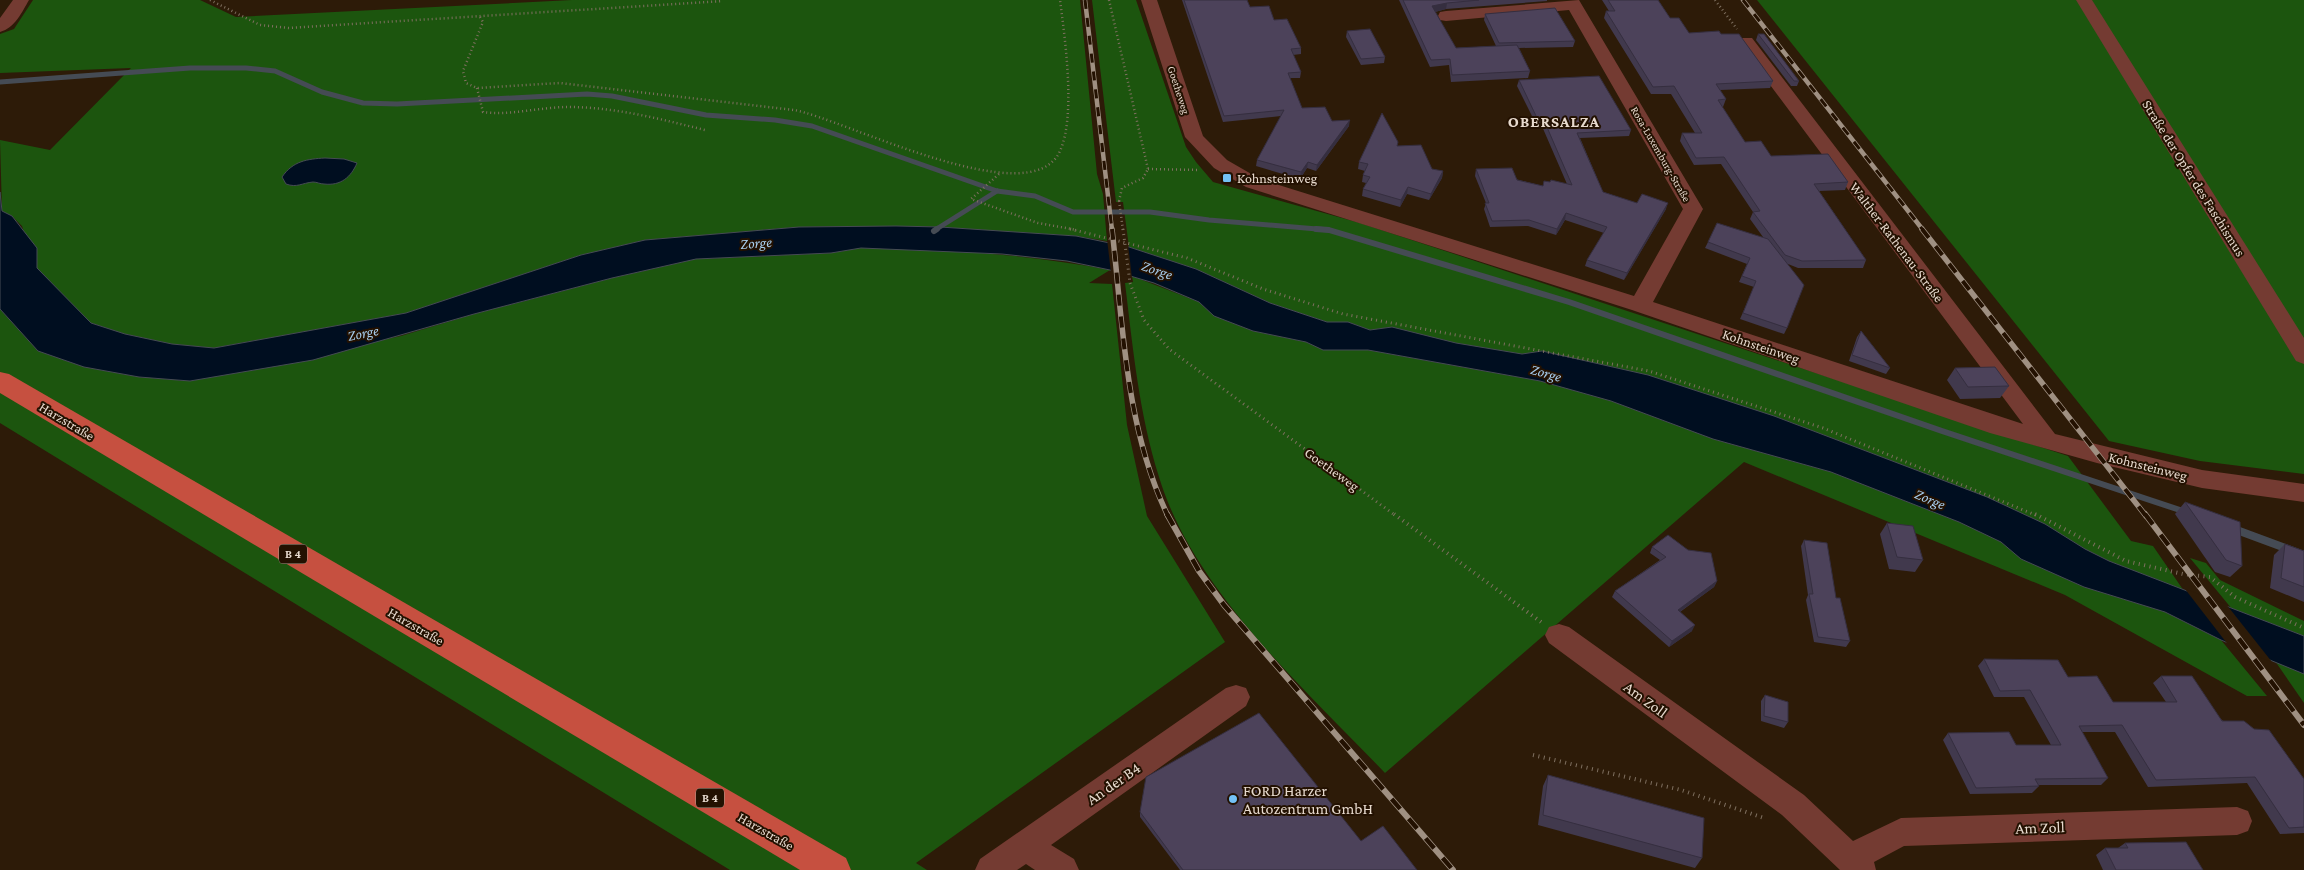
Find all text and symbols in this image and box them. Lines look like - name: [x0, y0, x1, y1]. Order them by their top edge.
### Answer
- street label: Goetheweg: [1165, 64, 1193, 116]
- street label: Straße der Opfer des Faschismus: [2139, 97, 2249, 259]
- street label: Rosa-Luxemburg-Straße: [1628, 104, 1693, 204]
- district label: OBERSALZA: [1508, 113, 1600, 130]
- place label: Kohnsteinweg: [1237, 170, 1318, 186]
- marker: Kohnsteinweg: [1221, 172, 1233, 184]
- street label: Walther-Rathenau-Straße: [1847, 179, 1947, 305]
- water label: Zorge: [740, 234, 773, 253]
- water label: Zorge: [1139, 257, 1175, 284]
- water label: Zorge: [346, 322, 381, 345]
- street label: Kohnsteinweg: [1720, 325, 1802, 367]
- water label: Zorge: [1528, 361, 1564, 386]
- street label: Harzstraße: [36, 398, 98, 444]
- street label: Goetheweg: [1302, 444, 1363, 494]
- street label: Kohnsteinweg: [2107, 449, 2189, 484]
- water label: Zorge: [1912, 485, 1948, 514]
- road number: B 4: [279, 544, 307, 564]
- street label: Harzstraße: [385, 604, 447, 648]
- street label: Am Zoll: [1621, 678, 1671, 721]
- street label: An der B4: [1083, 759, 1143, 808]
- place label: FORD Harzer Autozentrum GmbH: [1243, 782, 1373, 817]
- road number: B 4: [696, 788, 724, 808]
- marker: FORD Harzer Autozentrum GmbH: [1227, 793, 1239, 805]
- street label: Harzstraße: [735, 809, 797, 853]
- street label: Am Zoll: [2015, 818, 2065, 837]

